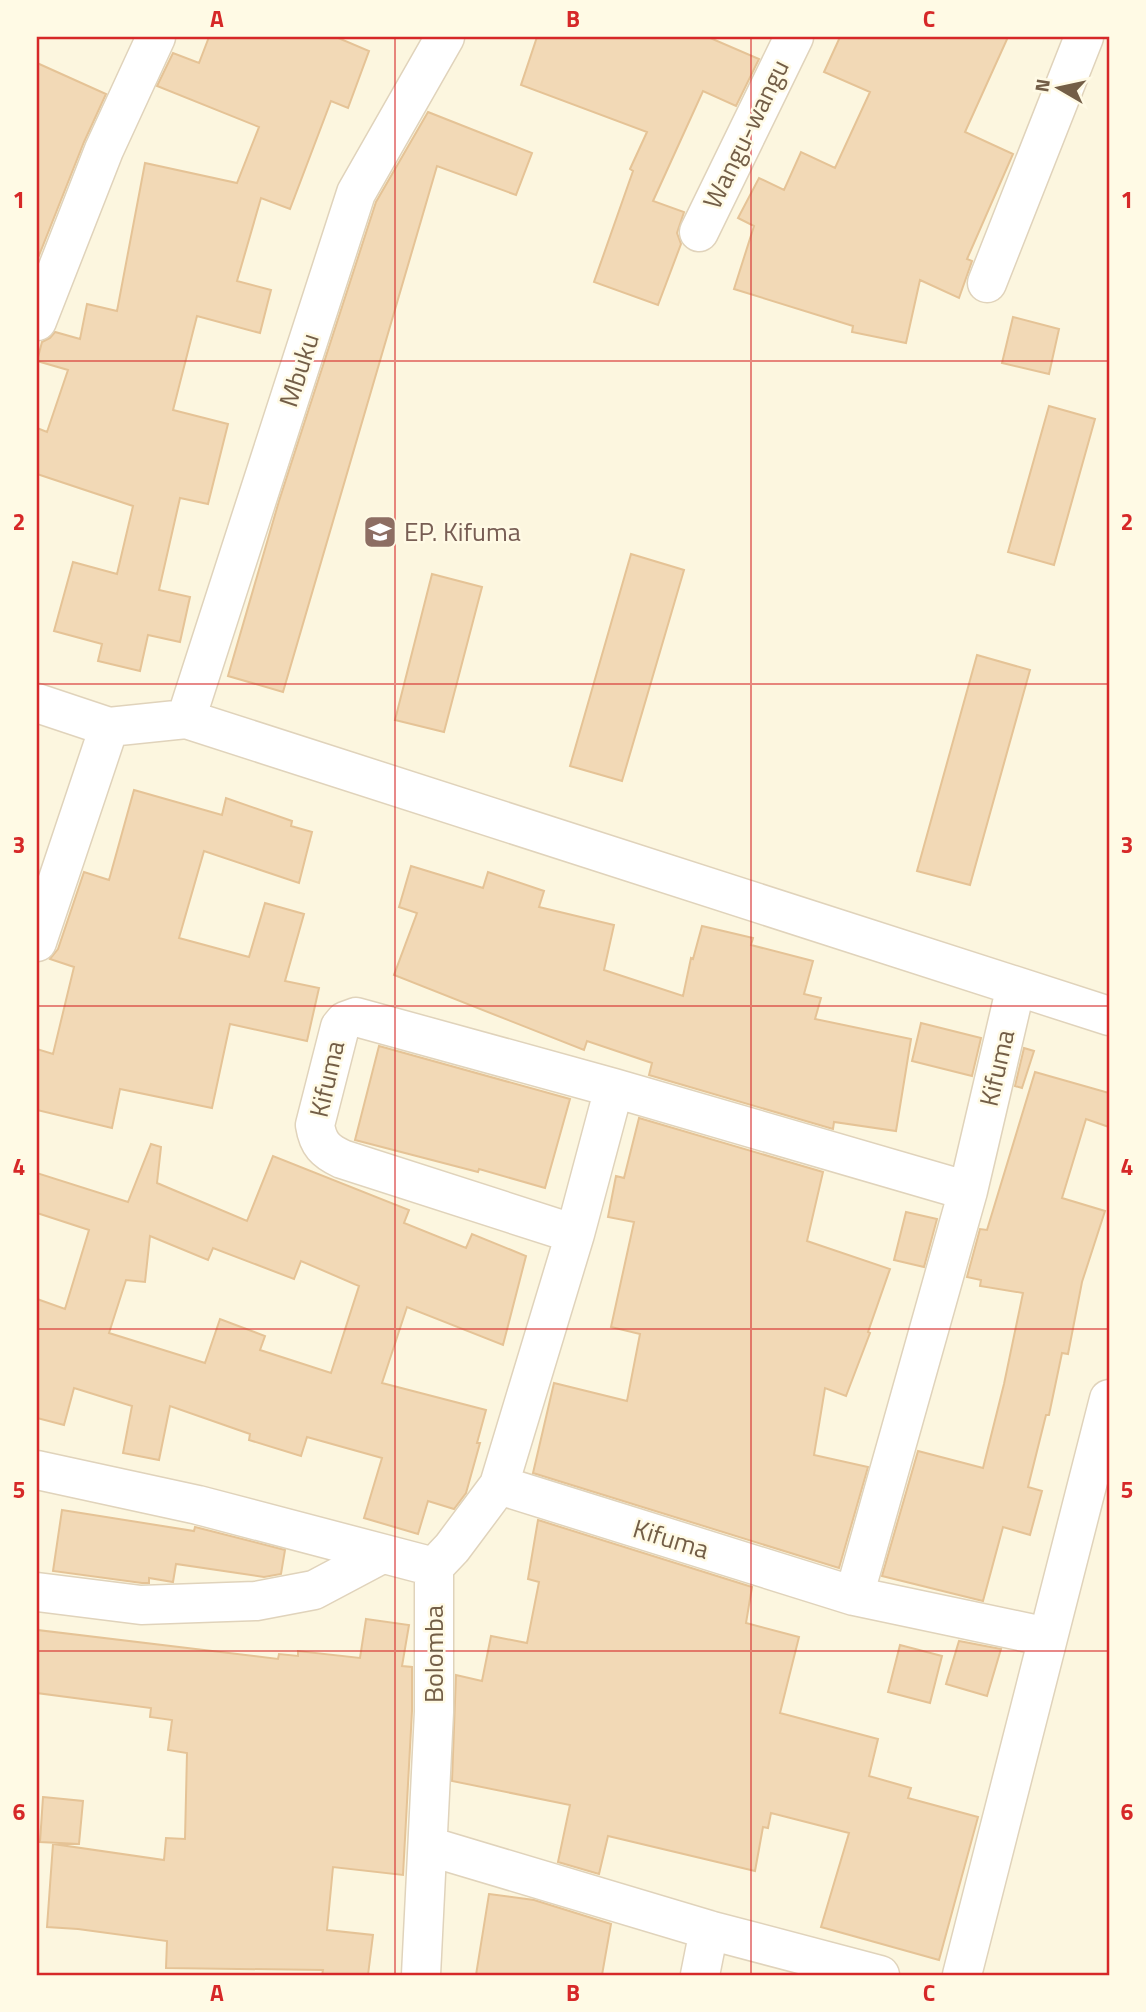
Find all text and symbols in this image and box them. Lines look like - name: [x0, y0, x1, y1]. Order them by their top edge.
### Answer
- text: A: [210, 1, 224, 36]
- text: B: [566, 1, 580, 36]
- text: C: [923, 1, 935, 36]
- north arrow: [1024, 52, 1094, 122]
- street label: Wangu-wangu: [693, 53, 799, 215]
- text: N: [1026, 76, 1057, 94]
- text: 1: [13, 182, 25, 217]
- text: 1: [1121, 182, 1133, 217]
- street label: Mbuku: [268, 328, 329, 412]
- text: 2: [13, 504, 25, 539]
- text: 2: [1121, 504, 1133, 539]
- place label: EP. Kifuma: [404, 512, 521, 551]
- school or university icon: EP. Kifuma: [361, 513, 399, 551]
- text: 3: [13, 827, 25, 862]
- text: 3: [1121, 827, 1133, 862]
- street label: Kifuma: [969, 1026, 1024, 1110]
- street label: Kifuma: [299, 1037, 354, 1121]
- text: 4: [13, 1149, 25, 1184]
- text: 4: [1121, 1149, 1133, 1184]
- text: 5: [13, 1472, 25, 1507]
- text: 5: [1121, 1472, 1133, 1507]
- street label: Kifuma: [628, 1509, 714, 1569]
- street label: Bolomba: [414, 1605, 453, 1703]
- text: 6: [13, 1794, 26, 1829]
- text: 6: [1121, 1794, 1134, 1829]
- text: A: [210, 1975, 224, 2010]
- text: B: [566, 1975, 580, 2010]
- text: C: [923, 1975, 935, 2010]

